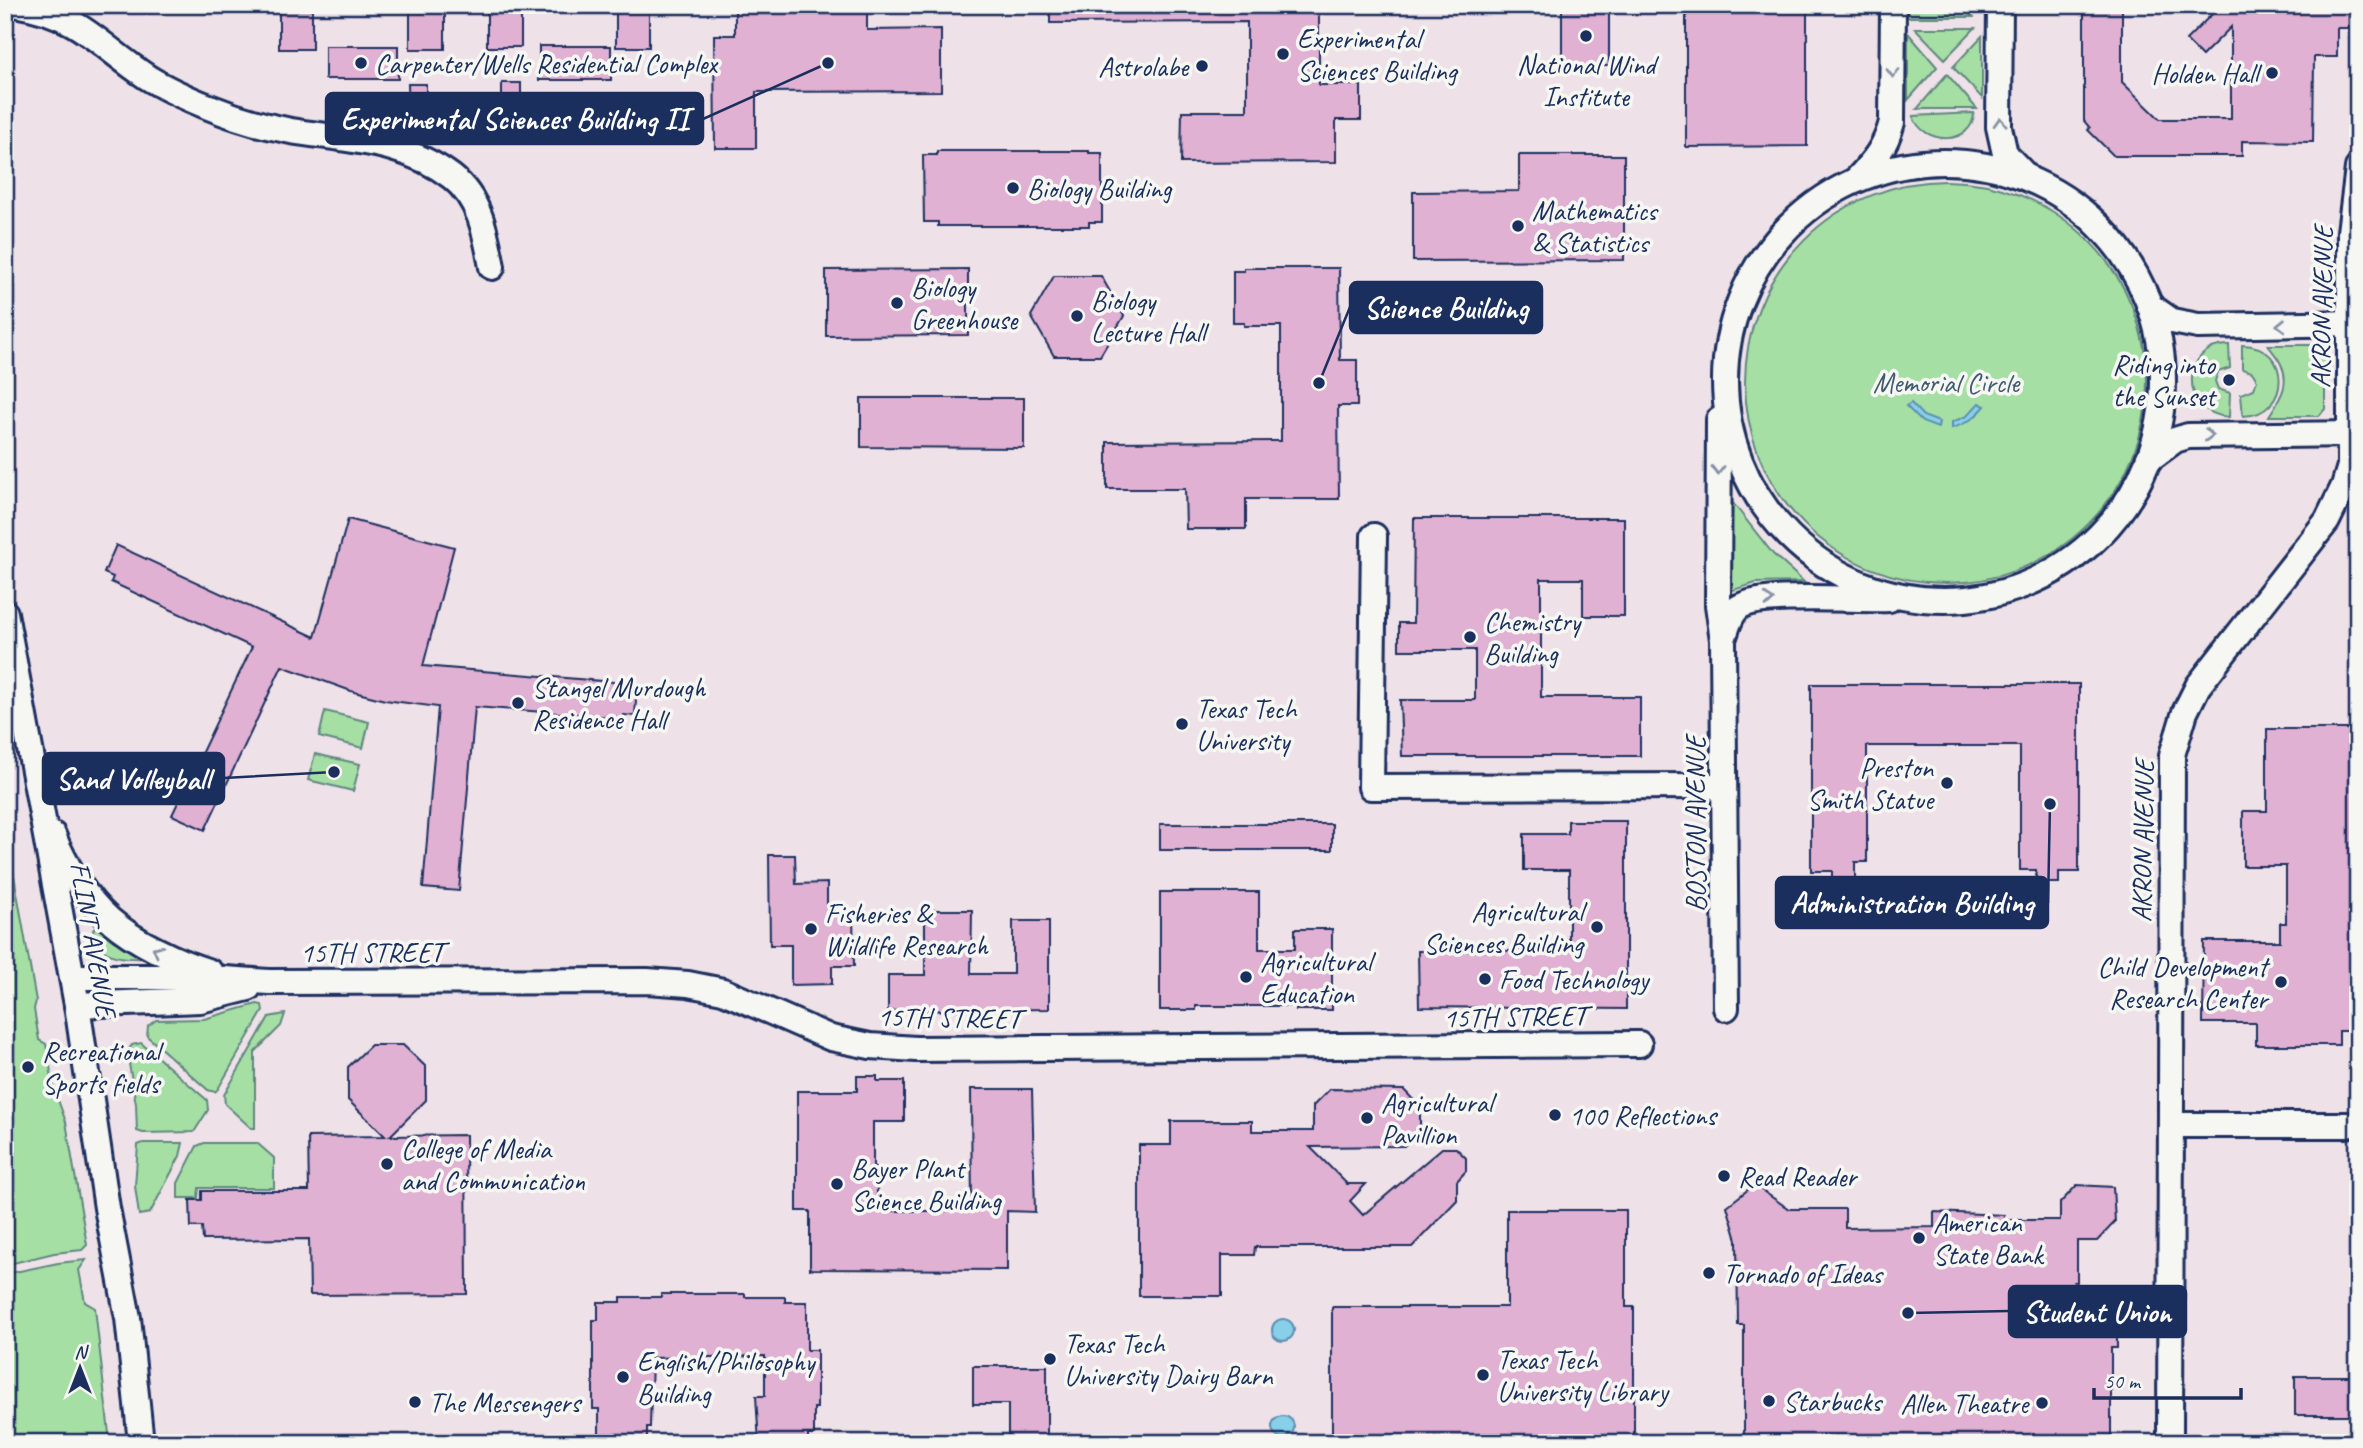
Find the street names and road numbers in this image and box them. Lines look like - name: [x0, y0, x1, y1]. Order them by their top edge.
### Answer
- street label: AKRON AVENUE: [2303, 222, 2340, 388]
- street label: BOSTON AVENUE: [1678, 732, 1713, 912]
- street label: AKRON AVENUE: [2124, 756, 2161, 922]
- street label: FLINT AVENUE: [63, 859, 125, 1023]
- street label: 15TH STREET: [300, 935, 451, 970]
- street label: 15TH STREET: [1443, 998, 1594, 1035]
- street label: 15TH STREET: [877, 999, 1028, 1036]

